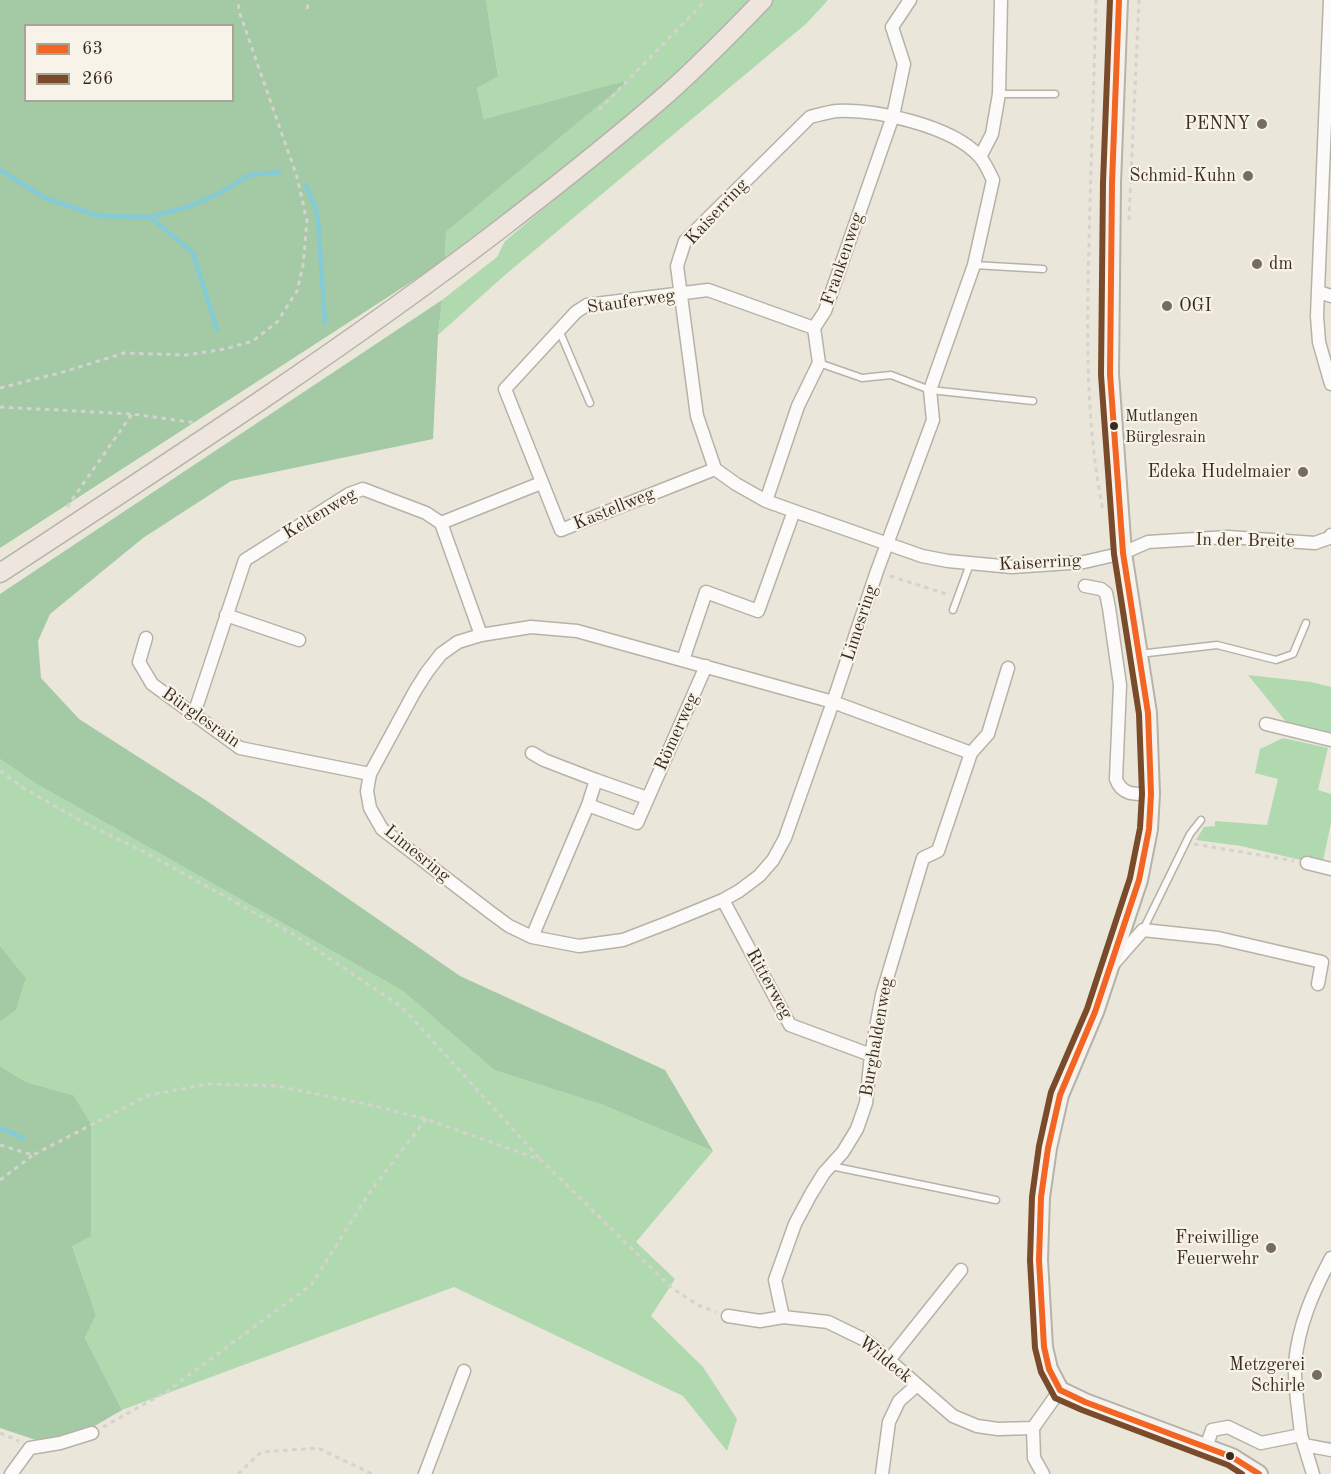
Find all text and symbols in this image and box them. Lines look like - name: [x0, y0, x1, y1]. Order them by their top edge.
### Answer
- legend: [24, 24, 234, 102]
- text: 63: [82, 40, 103, 58]
- text: 266: [82, 70, 113, 88]
- place label: PENNY: [1185, 113, 1250, 135]
- marker: PENNY: [1255, 117, 1269, 131]
- place label: Schmid-Kuhn: [1129, 165, 1236, 187]
- marker: Schmid-Kuhn: [1241, 169, 1255, 183]
- street label: Kaiserring: [681, 174, 753, 250]
- street label: Frankenweg: [817, 210, 869, 308]
- place label: dm: [1269, 253, 1293, 275]
- marker: dm: [1250, 257, 1264, 271]
- street label: Stauferweg: [586, 285, 676, 319]
- place label: OGI: [1179, 295, 1212, 317]
- marker: OGI: [1160, 299, 1174, 313]
- place label: Mutlangen Bürglesrain: [1125, 407, 1206, 445]
- marker: Mutlangen Bürglesrain: [1108, 420, 1120, 432]
- place label: Edeka Hudelmaier: [1148, 461, 1291, 483]
- marker: Edeka Hudelmaier: [1296, 465, 1310, 479]
- street label: Kastellweg: [570, 483, 658, 535]
- street label: Keltenweg: [279, 484, 361, 544]
- street label: In der Breite: [1195, 529, 1295, 553]
- street label: Kaiserring: [998, 550, 1082, 576]
- street label: Limesring: [838, 582, 882, 664]
- street label: Bürglesrain: [158, 683, 244, 753]
- street label: Römerweg: [650, 690, 704, 774]
- street label: Limesring: [380, 821, 454, 887]
- street label: Ritterweg: [741, 945, 797, 1023]
- street label: Burghaldenweg: [856, 975, 898, 1099]
- place label: Freiwillige Feuerwehr: [1175, 1227, 1259, 1270]
- marker: Freiwillige Feuerwehr: [1264, 1241, 1278, 1255]
- street label: Wildeck: [854, 1332, 916, 1388]
- place label: Metzgerei Schirle: [1229, 1354, 1305, 1396]
- marker: Metzgerei Schirle: [1310, 1368, 1324, 1382]
- unlabelled marker: [1224, 1450, 1236, 1462]

